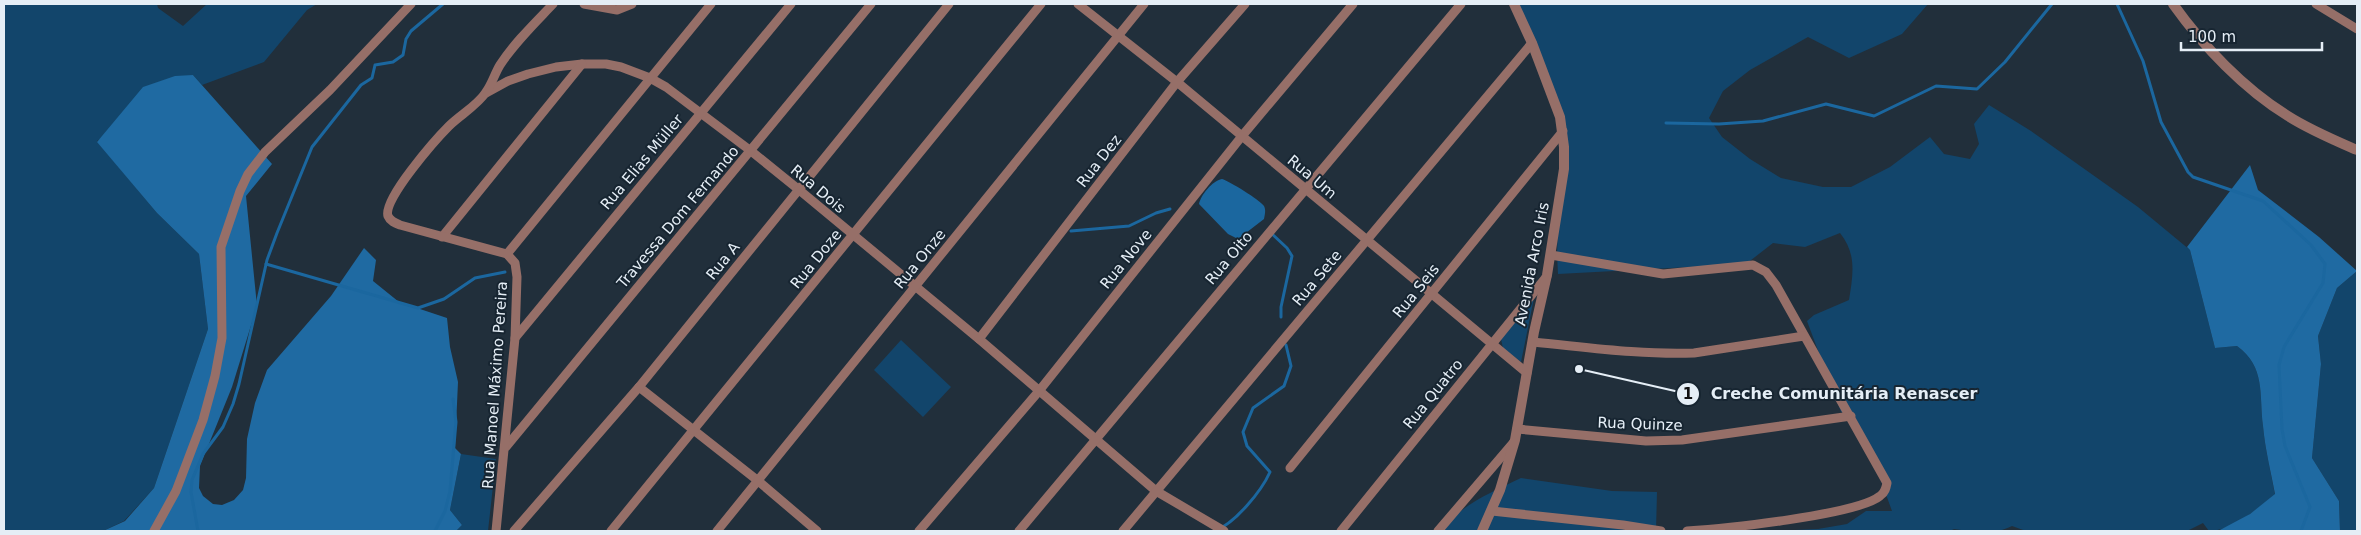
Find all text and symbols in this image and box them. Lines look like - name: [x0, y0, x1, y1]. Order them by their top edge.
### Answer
- scale bar: [2181, 20, 2322, 52]
- text: 100 m: [2188, 28, 2236, 46]
- street label: Rua Elias Müller: [597, 110, 688, 213]
- street label: Rua Dez: [1073, 131, 1125, 191]
- street label: Travessa Dom Fernando: [613, 142, 743, 292]
- street label: Rua Um: [1284, 151, 1340, 203]
- street label: Rua Dois: [787, 161, 849, 217]
- street label: Avenida Arco Iris: [1511, 201, 1553, 327]
- street label: Rua Onze: [890, 225, 950, 293]
- street label: Rua Nove: [1096, 225, 1156, 293]
- street label: Rua Doze: [787, 226, 845, 292]
- street label: Rua Oito: [1201, 228, 1257, 288]
- street label: Rua A: [702, 238, 744, 284]
- street label: Rua Sete: [1289, 247, 1345, 309]
- street label: Rua Seis: [1389, 260, 1443, 322]
- street label: Rua Manoel Máximo Pereira: [479, 280, 511, 490]
- street label: Rua Quatro: [1399, 355, 1467, 433]
- callout: Creche Comunitária Renascer: [1676, 378, 1987, 409]
- text: Creche Comunitária Renascer: [1711, 384, 1977, 403]
- text: 1: [1683, 385, 1693, 403]
- street label: Rua Quinze: [1597, 414, 1683, 434]

